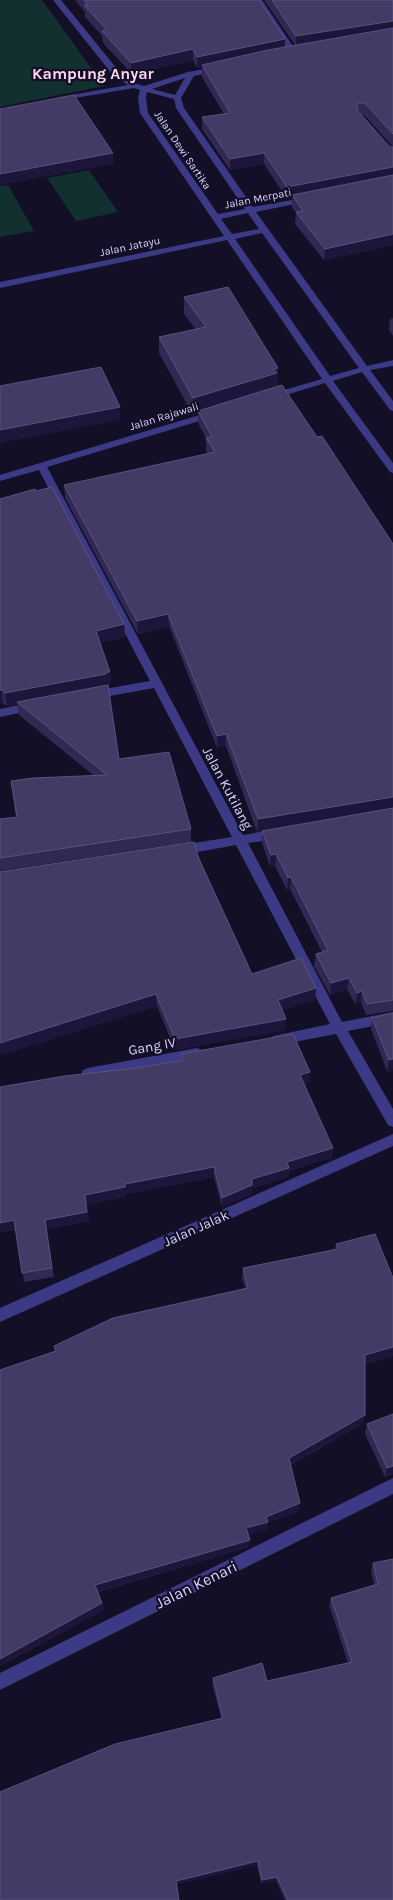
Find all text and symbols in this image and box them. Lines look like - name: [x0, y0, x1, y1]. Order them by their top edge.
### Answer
- district label: Kampung Anyar: [32, 64, 155, 83]
- street label: Jalan Dewi Sartika: [151, 109, 214, 192]
- street label: Jalan Merpati: [224, 186, 293, 211]
- street label: Jalan Jatayu: [99, 234, 161, 259]
- street label: Jalan Rajawali: [128, 400, 200, 433]
- street label: Jalan Kutilang: [199, 744, 257, 833]
- street label: Gang IV: [127, 1034, 177, 1059]
- street label: Jalan Jalak: [161, 1206, 232, 1250]
- street label: Jalan Kenari: [152, 1556, 240, 1612]

